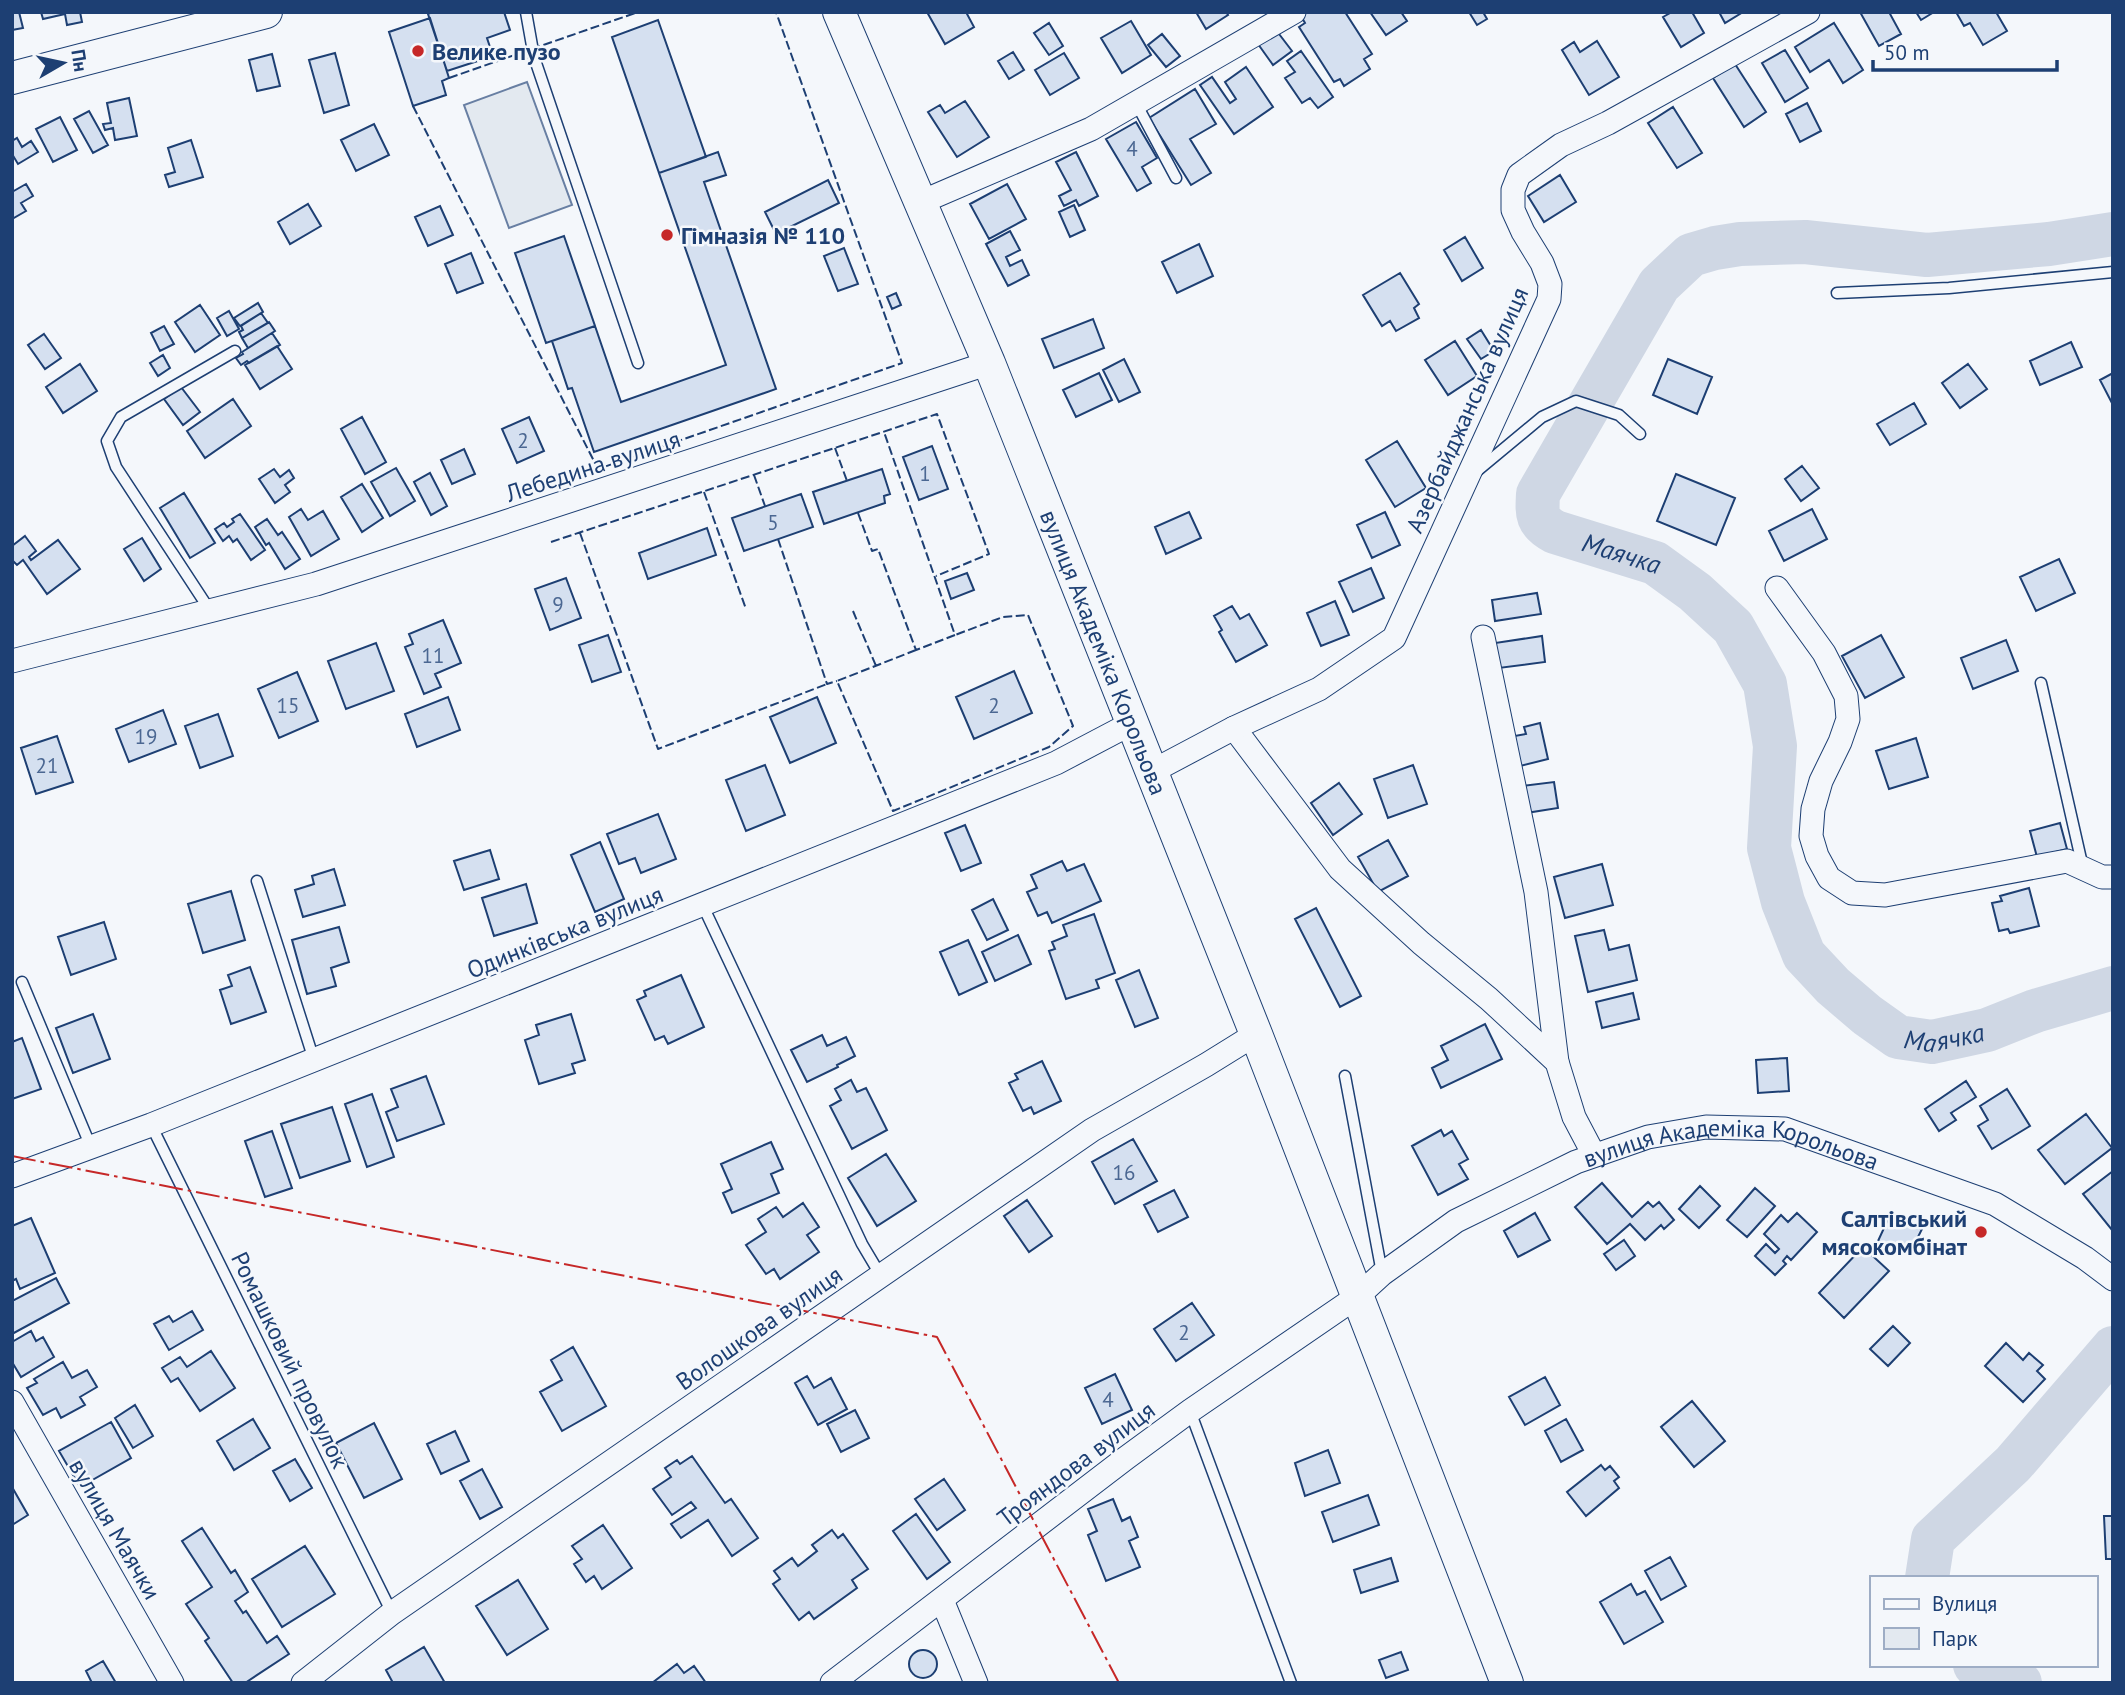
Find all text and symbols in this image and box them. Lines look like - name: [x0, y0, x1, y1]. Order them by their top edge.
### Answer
- north arrow: [28, 28, 98, 98]
- scale bar: [1873, 28, 2057, 72]
- place label: Велике пузо: [432, 36, 561, 67]
- text: 50 m: [1884, 39, 1930, 66]
- marker: Велике пузо: [410, 43, 426, 59]
- text: Пн: [66, 47, 93, 73]
- house number: 4: [1126, 135, 1138, 162]
- place label: Гімназія № 110: [681, 220, 845, 251]
- marker: Гімназія № 110: [659, 227, 675, 243]
- street label: Азербайджанська вулиця: [1399, 282, 1535, 538]
- street label: Лебедина вулиця: [501, 423, 684, 509]
- house number: 2: [517, 427, 529, 454]
- house number: 1: [919, 460, 931, 487]
- street label: вулиця Академіка Корольова: [1033, 505, 1175, 799]
- house number: 5: [767, 509, 779, 536]
- water label: Маячка: [1578, 525, 1665, 580]
- house number: 9: [552, 591, 564, 618]
- house number: 11: [422, 642, 444, 669]
- house number: 15: [277, 692, 299, 719]
- house number: 2: [988, 692, 1000, 719]
- house number: 19: [135, 723, 157, 750]
- house number: 21: [36, 752, 58, 779]
- street label: Одинківська вулиця: [462, 878, 668, 986]
- water label: Маячка: [1902, 1015, 1987, 1059]
- text: вулиця Академіка Корольова: [1579, 1111, 1883, 1177]
- street label: вулиця Академіка Корольова: [1578, 1151, 1882, 1179]
- house number: 16: [1113, 1159, 1135, 1186]
- place label: Салтівський мясокомбінат: [1822, 1203, 1968, 1262]
- marker: Салтівський мясокомбінат: [1973, 1224, 1989, 1240]
- street label: Ромашковий провулок: [224, 1247, 356, 1474]
- street label: Волошкова вулиця: [670, 1259, 848, 1397]
- house number: 2: [1178, 1319, 1190, 1346]
- house number: 4: [1102, 1386, 1114, 1413]
- street label: Трояндова вулиця: [991, 1395, 1161, 1533]
- street label: вулиця Маячки: [62, 1453, 168, 1605]
- legend: [1870, 1576, 2097, 1667]
- text: Вулиця: [1932, 1590, 1997, 1617]
- text: Парк: [1932, 1625, 1978, 1652]

